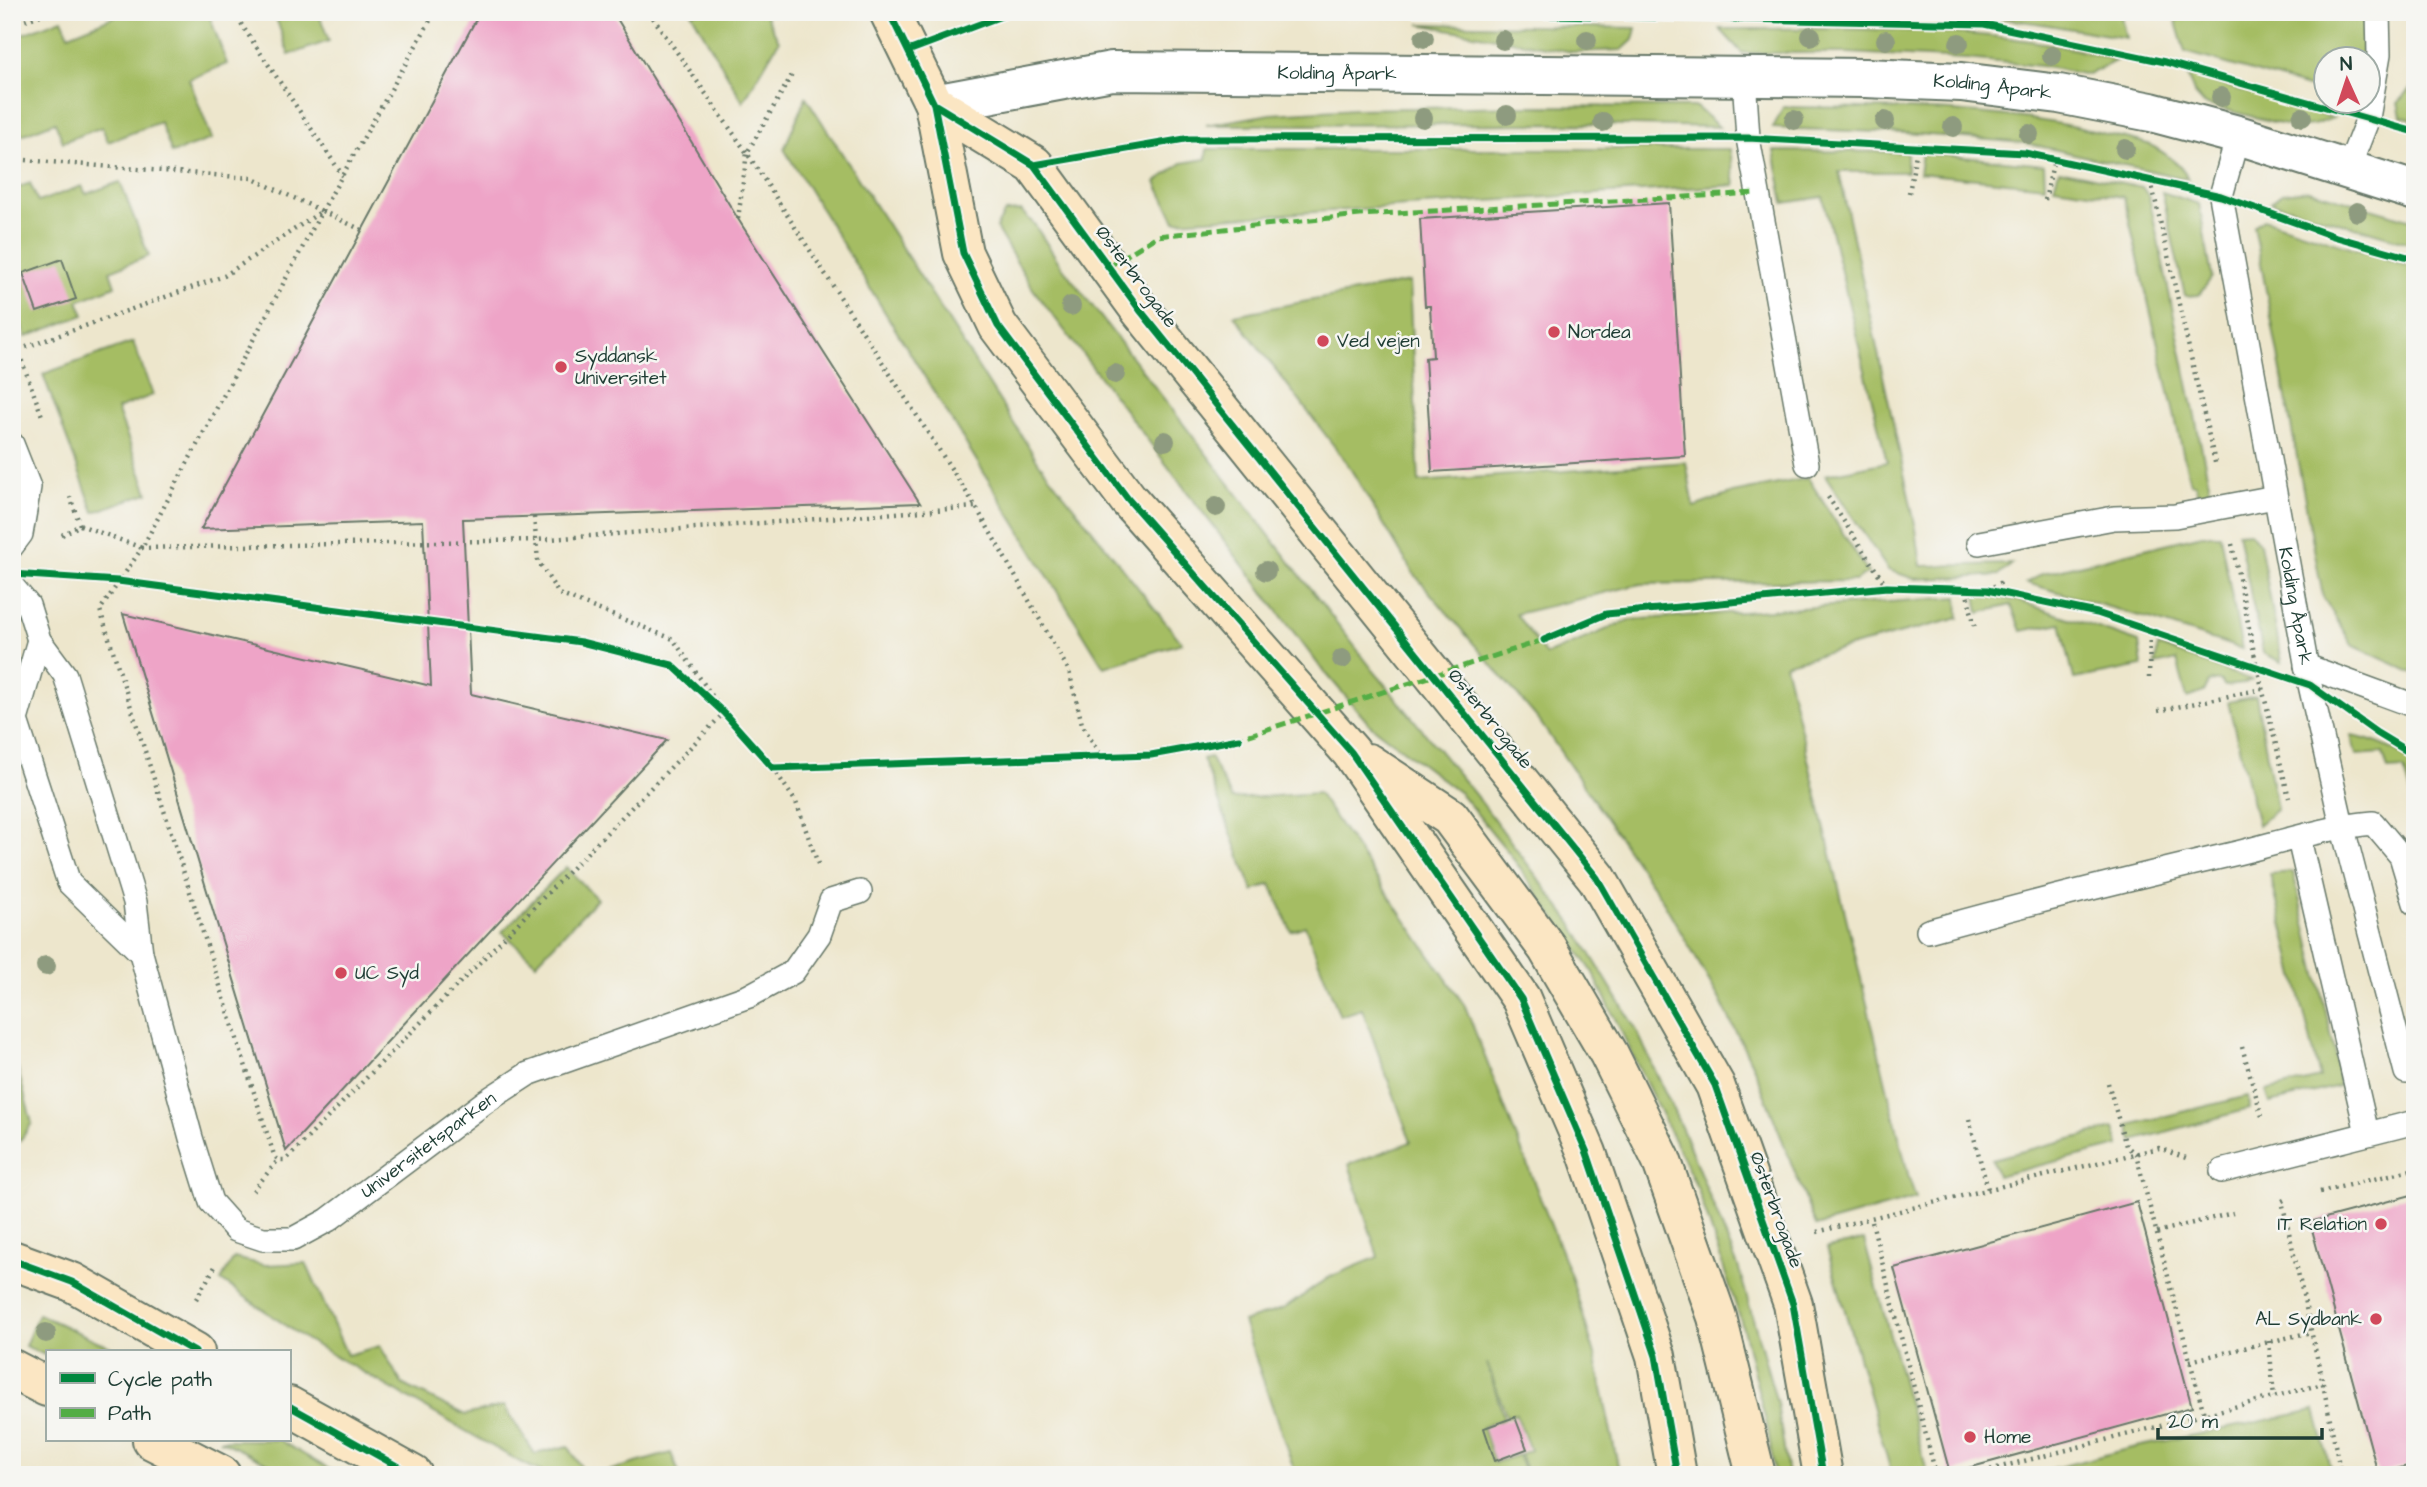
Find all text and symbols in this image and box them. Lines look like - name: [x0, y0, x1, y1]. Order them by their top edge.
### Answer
- north arrow: [2312, 46, 2382, 116]
- text: N: [2340, 51, 2353, 78]
- street label: Kolding Åpark: [1277, 59, 1397, 88]
- street label: Kolding Åpark: [1933, 67, 2054, 107]
- street label: Østerbrogade: [1088, 220, 1184, 334]
- place label: Nordea: [1568, 319, 1631, 346]
- marker: Nordea: [1546, 324, 1562, 340]
- place label: Ved vejen: [1337, 328, 1420, 355]
- marker: Ved vejen: [1315, 333, 1331, 349]
- place label: Syddansk Universitet: [575, 343, 667, 392]
- marker: Syddansk Universitet: [553, 359, 569, 375]
- street label: Kolding Åpark: [2272, 545, 2320, 667]
- street label: Østerbrogade: [1440, 663, 1539, 776]
- place label: UC Syd: [355, 960, 419, 988]
- marker: UC Syd: [333, 965, 349, 981]
- street label: Universitetsparken: [355, 1085, 501, 1205]
- street label: Østerbrogade: [1742, 1148, 1810, 1272]
- place label: IT Relation: [2277, 1211, 2367, 1238]
- marker: IT Relation: [2373, 1216, 2389, 1232]
- place label: AL Sydbank: [2255, 1306, 2362, 1334]
- marker: AL Sydbank: [2368, 1311, 2384, 1327]
- legend: [46, 1350, 290, 1442]
- text: Cycle path: [108, 1365, 213, 1396]
- scale bar: [2158, 1396, 2322, 1440]
- text: Path: [108, 1399, 152, 1428]
- text: 20 m: [2168, 1407, 2219, 1436]
- place label: Home: [1984, 1424, 2031, 1451]
- marker: Home: [1962, 1429, 1978, 1445]

